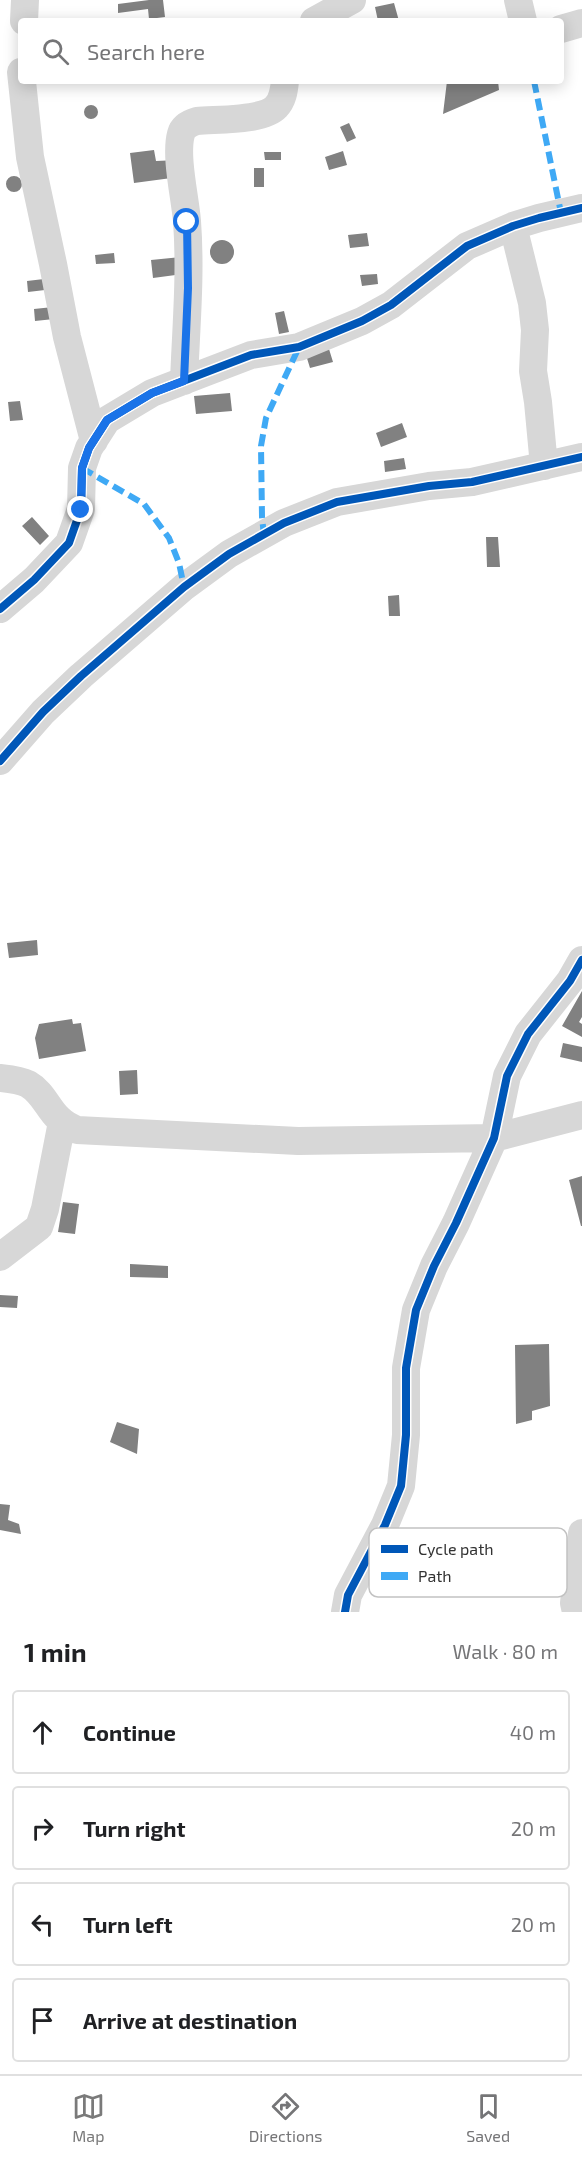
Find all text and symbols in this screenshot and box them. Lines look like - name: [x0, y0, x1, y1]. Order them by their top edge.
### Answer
- search box: [18, 18, 564, 84]
- icon: search: [39, 35, 72, 68]
- text: Search here: [87, 38, 205, 64]
- route start: [173, 208, 199, 234]
- route end: [67, 496, 93, 522]
- legend: [369, 1528, 567, 1597]
- text: Cycle path: [418, 1539, 494, 1558]
- text: Path: [418, 1566, 452, 1585]
- text: 1 min: [24, 1636, 87, 1667]
- text: Walk · 80 m: [453, 1639, 558, 1663]
- icon: ahead: [26, 1716, 59, 1749]
- text: Continue: [83, 1719, 176, 1745]
- text: 40 m: [510, 1720, 556, 1744]
- icon: right: [26, 1812, 59, 1845]
- text: Turn right: [83, 1815, 185, 1841]
- text: 20 m: [511, 1816, 556, 1840]
- icon: left: [26, 1908, 59, 1941]
- text: Turn left: [83, 1911, 172, 1937]
- text: 20 m: [511, 1912, 556, 1936]
- icon: arrive: [26, 2004, 59, 2037]
- text: Arrive at destination: [83, 2007, 297, 2033]
- tab: Map: [72, 2090, 105, 2145]
- tab: Directions: [249, 2090, 322, 2145]
- tab: Saved: [466, 2090, 510, 2145]

